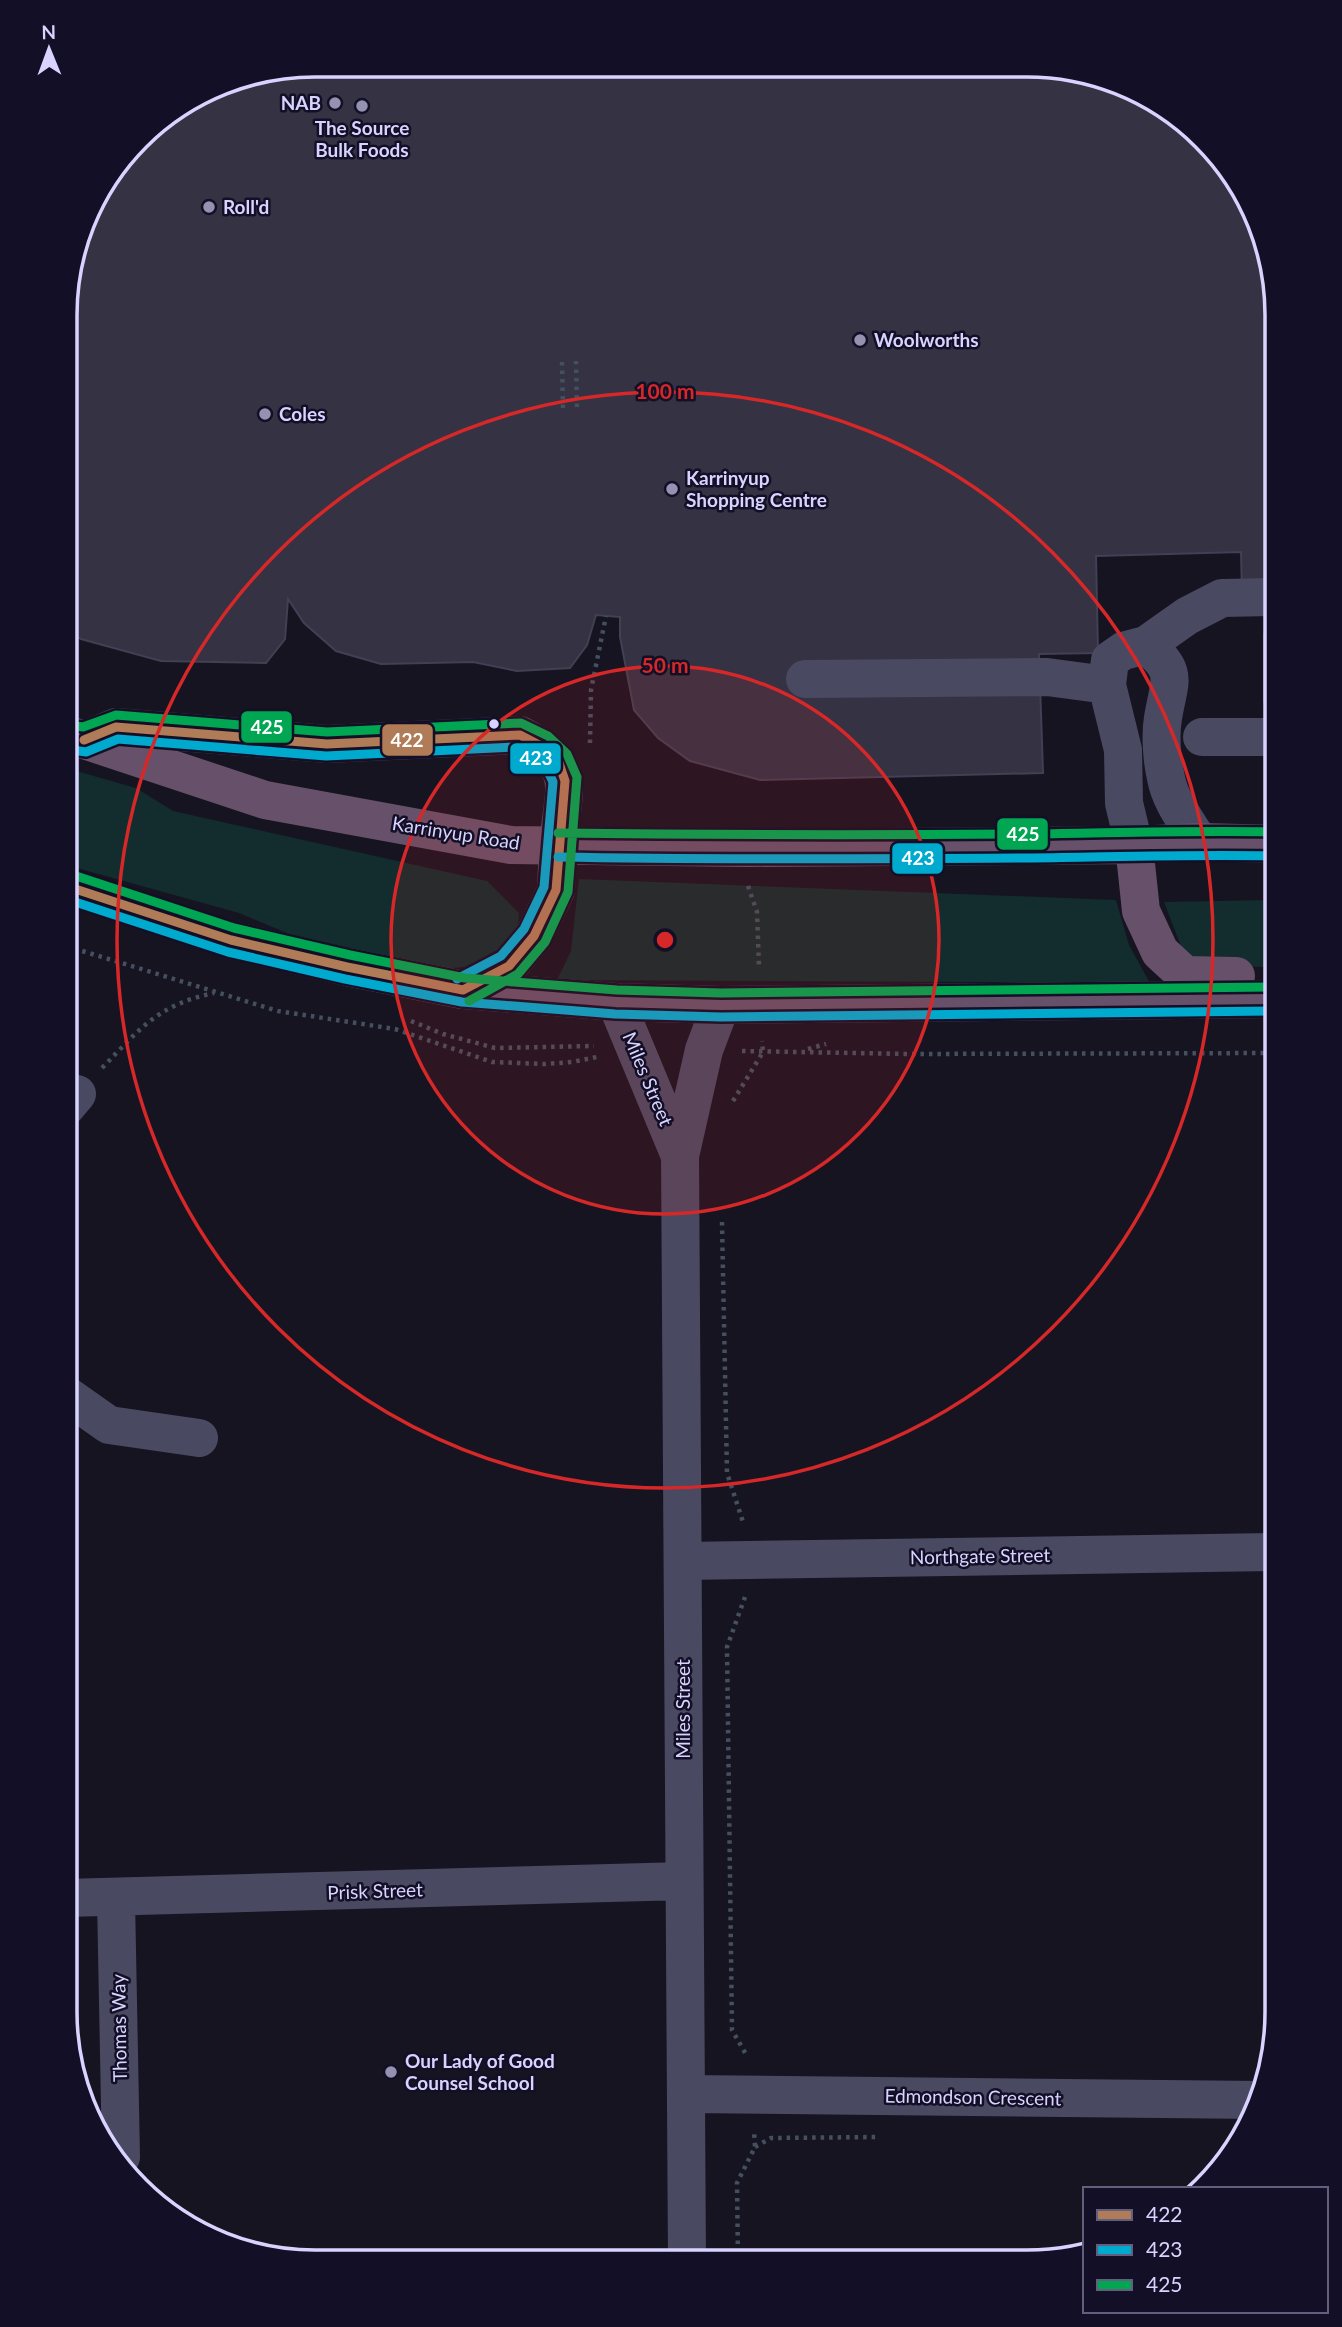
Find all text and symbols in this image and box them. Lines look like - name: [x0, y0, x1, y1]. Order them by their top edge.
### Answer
- north arrow: [14, 14, 84, 84]
- text: N: [41, 20, 56, 43]
- place label: NAB: [281, 91, 321, 114]
- marker: NAB: [327, 95, 343, 111]
- marker: The Source Bulk Foods: [354, 98, 370, 114]
- place label: The Source Bulk Foods: [315, 116, 409, 161]
- place label: Roll'd: [223, 195, 269, 218]
- marker: Roll'd: [201, 199, 217, 215]
- place label: Woolworths: [874, 328, 979, 351]
- marker: Woolworths: [852, 332, 868, 348]
- text: 100 m: [635, 378, 695, 403]
- place label: Coles: [279, 402, 326, 425]
- marker: Coles: [257, 406, 273, 422]
- place label: Karrinyup Shopping Centre: [686, 466, 827, 511]
- marker: Karrinyup Shopping Centre: [664, 481, 680, 497]
- text: 50 m: [641, 652, 689, 677]
- line badge: 425: [240, 710, 293, 744]
- text: 425: [250, 715, 284, 738]
- unlabelled marker: [487, 717, 501, 731]
- line badge: 422: [381, 723, 434, 757]
- text: 422: [390, 728, 424, 751]
- line badge: 423: [509, 742, 562, 775]
- text: 423: [519, 746, 553, 769]
- street label: Karrinyup Road: [391, 811, 521, 854]
- line badge: 425: [996, 817, 1049, 851]
- text: 425: [1006, 822, 1040, 845]
- line badge: 423: [891, 842, 944, 875]
- text: 423: [901, 846, 935, 869]
- centre of rings: [653, 928, 677, 952]
- street label: Miles Street: [618, 1028, 679, 1129]
- street label: Northgate Street: [910, 1543, 1050, 1568]
- street label: Miles Street: [671, 1659, 694, 1759]
- street label: Prisk Street: [327, 1877, 423, 1904]
- street label: Thomas Way: [106, 1974, 131, 2082]
- place label: Our Lady of Good Counsel School: [405, 2049, 555, 2094]
- marker: Our Lady of Good Counsel School: [383, 2064, 399, 2080]
- street label: Edmondson Crescent: [884, 2083, 1062, 2110]
- legend: [1083, 2187, 1328, 2313]
- text: 422: [1146, 2201, 1183, 2226]
- text: 423: [1146, 2236, 1183, 2261]
- text: 425: [1146, 2271, 1183, 2296]

